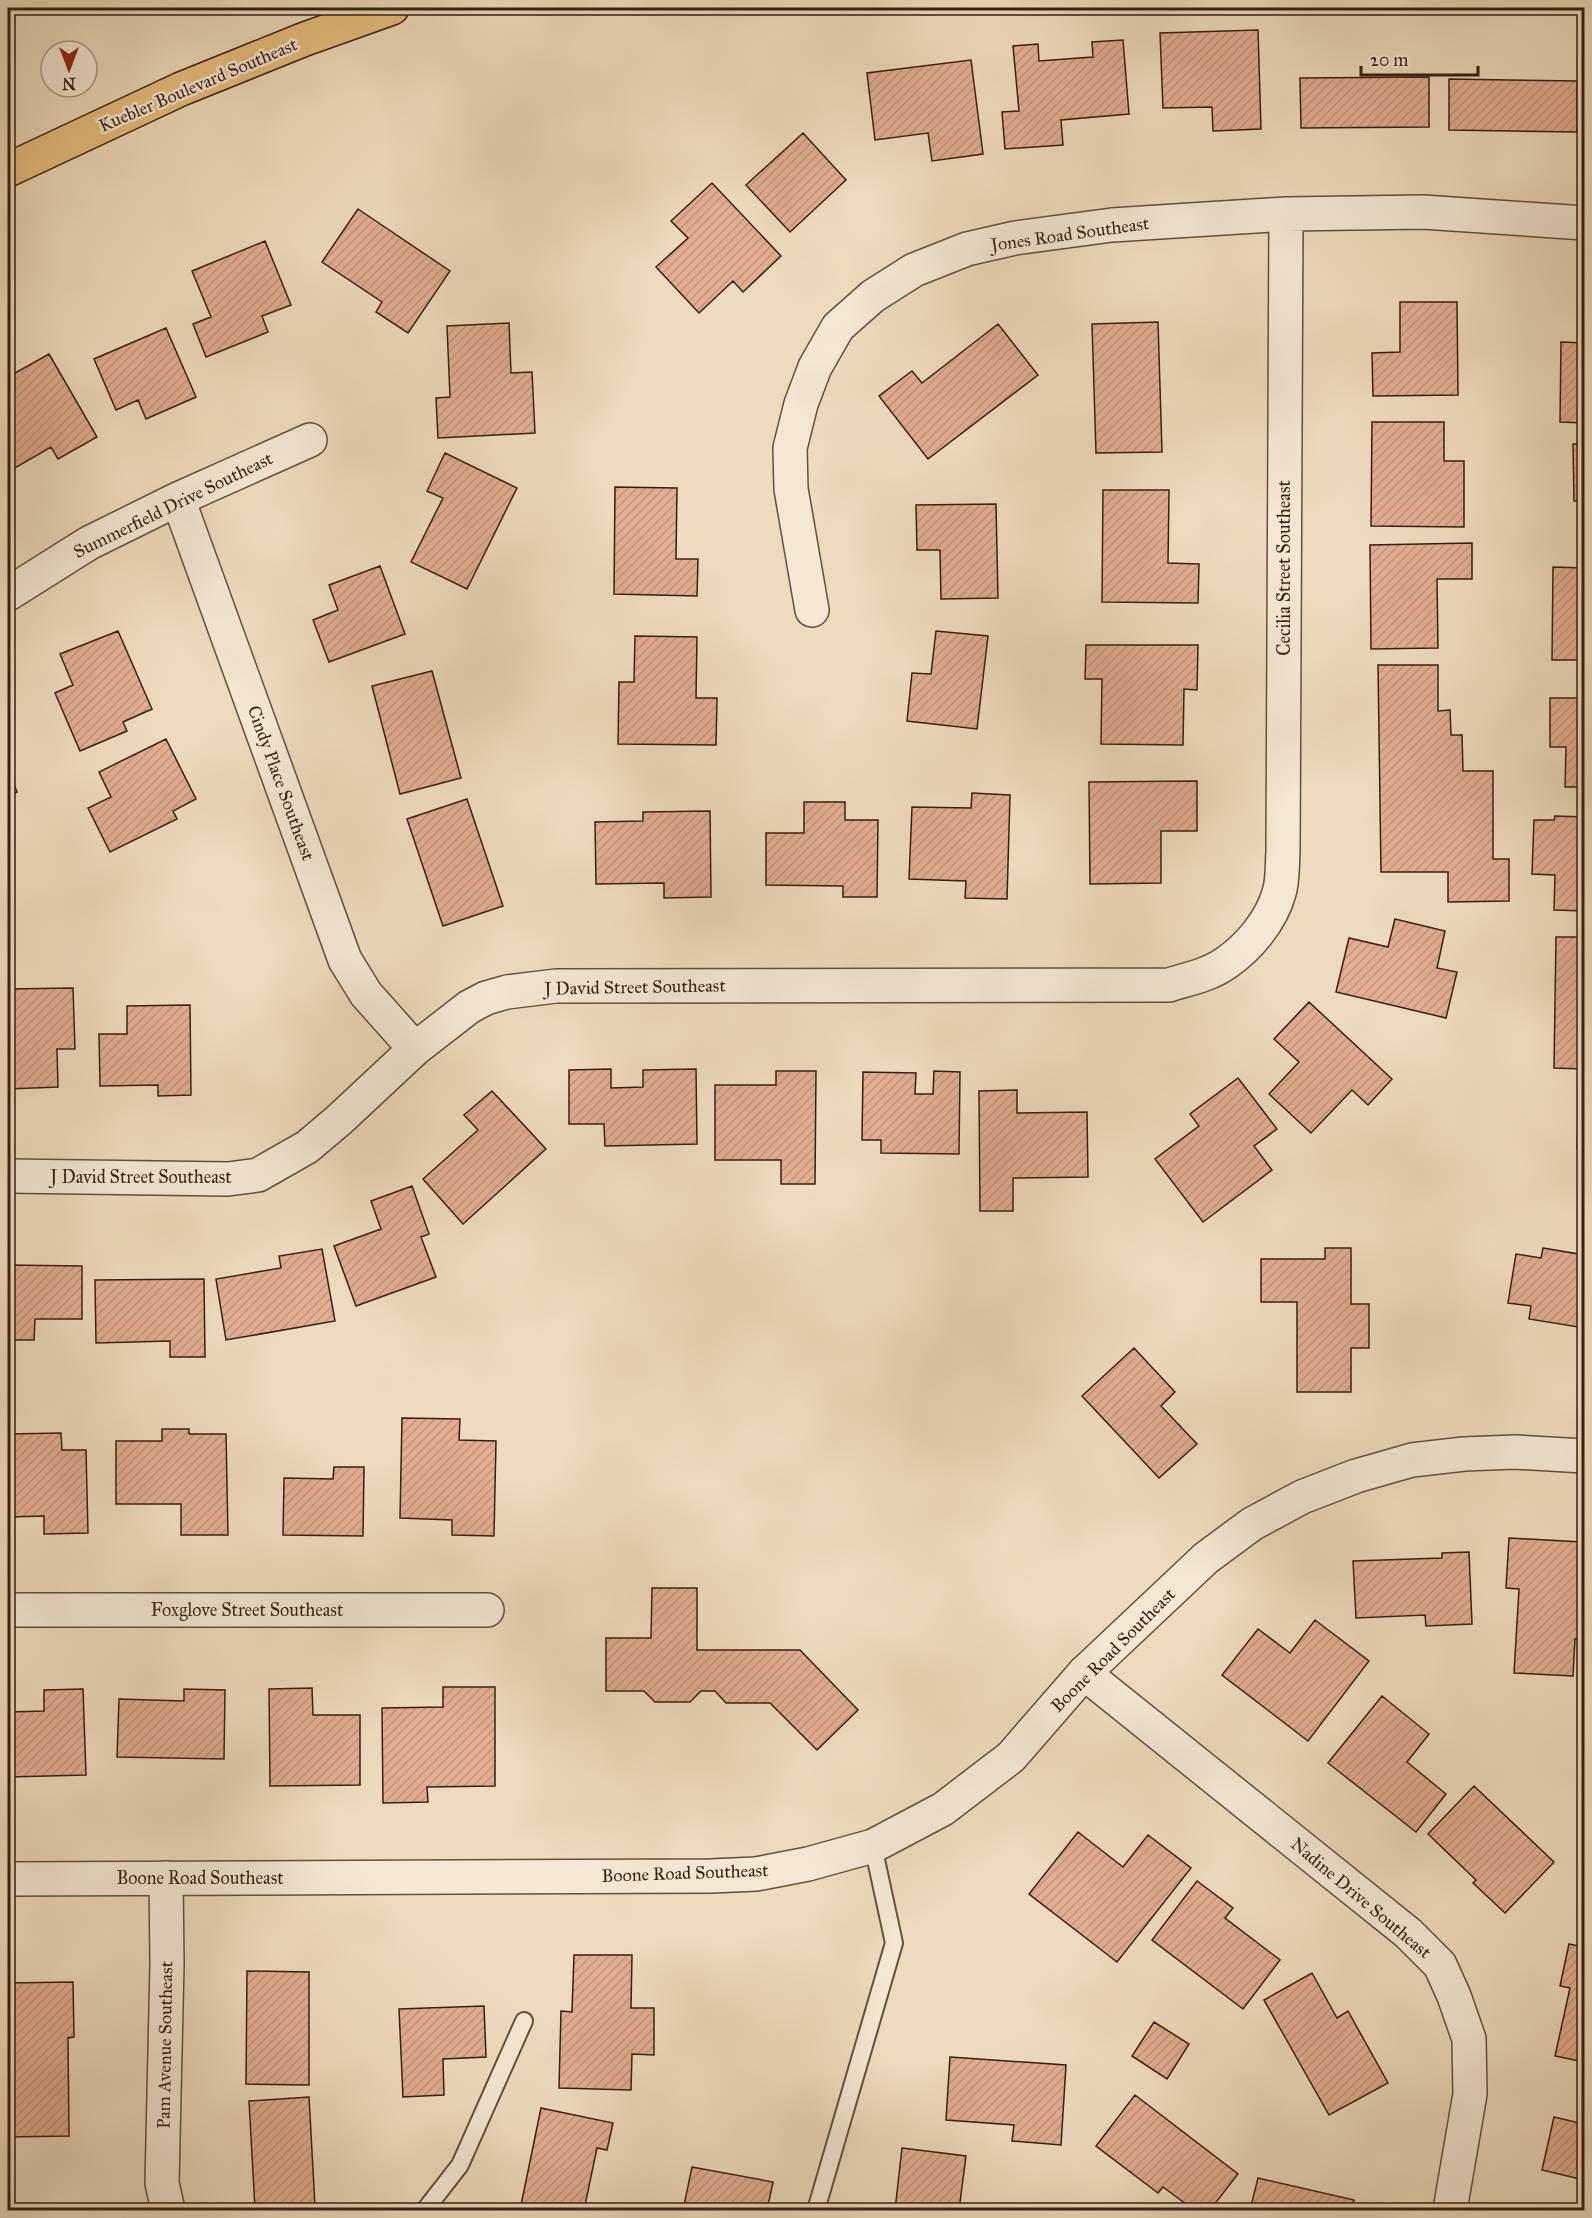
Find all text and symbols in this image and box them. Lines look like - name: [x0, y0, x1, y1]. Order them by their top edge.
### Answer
- street label: Kuebler Boulevard Southeast: [95, 33, 301, 137]
- north arrow: [39, 39, 99, 99]
- scale bar: [1361, 39, 1478, 77]
- text: 20 m: [1370, 49, 1408, 71]
- text: N: [62, 74, 76, 93]
- street label: Jones Road Southeast: [987, 212, 1151, 257]
- street label: Summerfield Drive Southeast: [70, 447, 277, 563]
- street label: Cecilia Street Southeast: [1273, 480, 1295, 656]
- street label: Cindy Place Southeast: [243, 702, 319, 864]
- street label: J David Street Southeast: [542, 974, 727, 1001]
- street label: J David Street Southeast: [48, 1166, 232, 1189]
- street label: Boone Road Southeast: [1046, 1583, 1180, 1717]
- street label: Foxglove Street Southeast: [151, 1599, 344, 1622]
- street label: Nadine Drive Southeast: [1286, 1833, 1436, 1964]
- street label: Boone Road Southeast: [601, 1859, 770, 1887]
- street label: Boone Road Southeast: [116, 1867, 284, 1889]
- street label: Pam Avenue Southeast: [153, 1960, 177, 2129]

